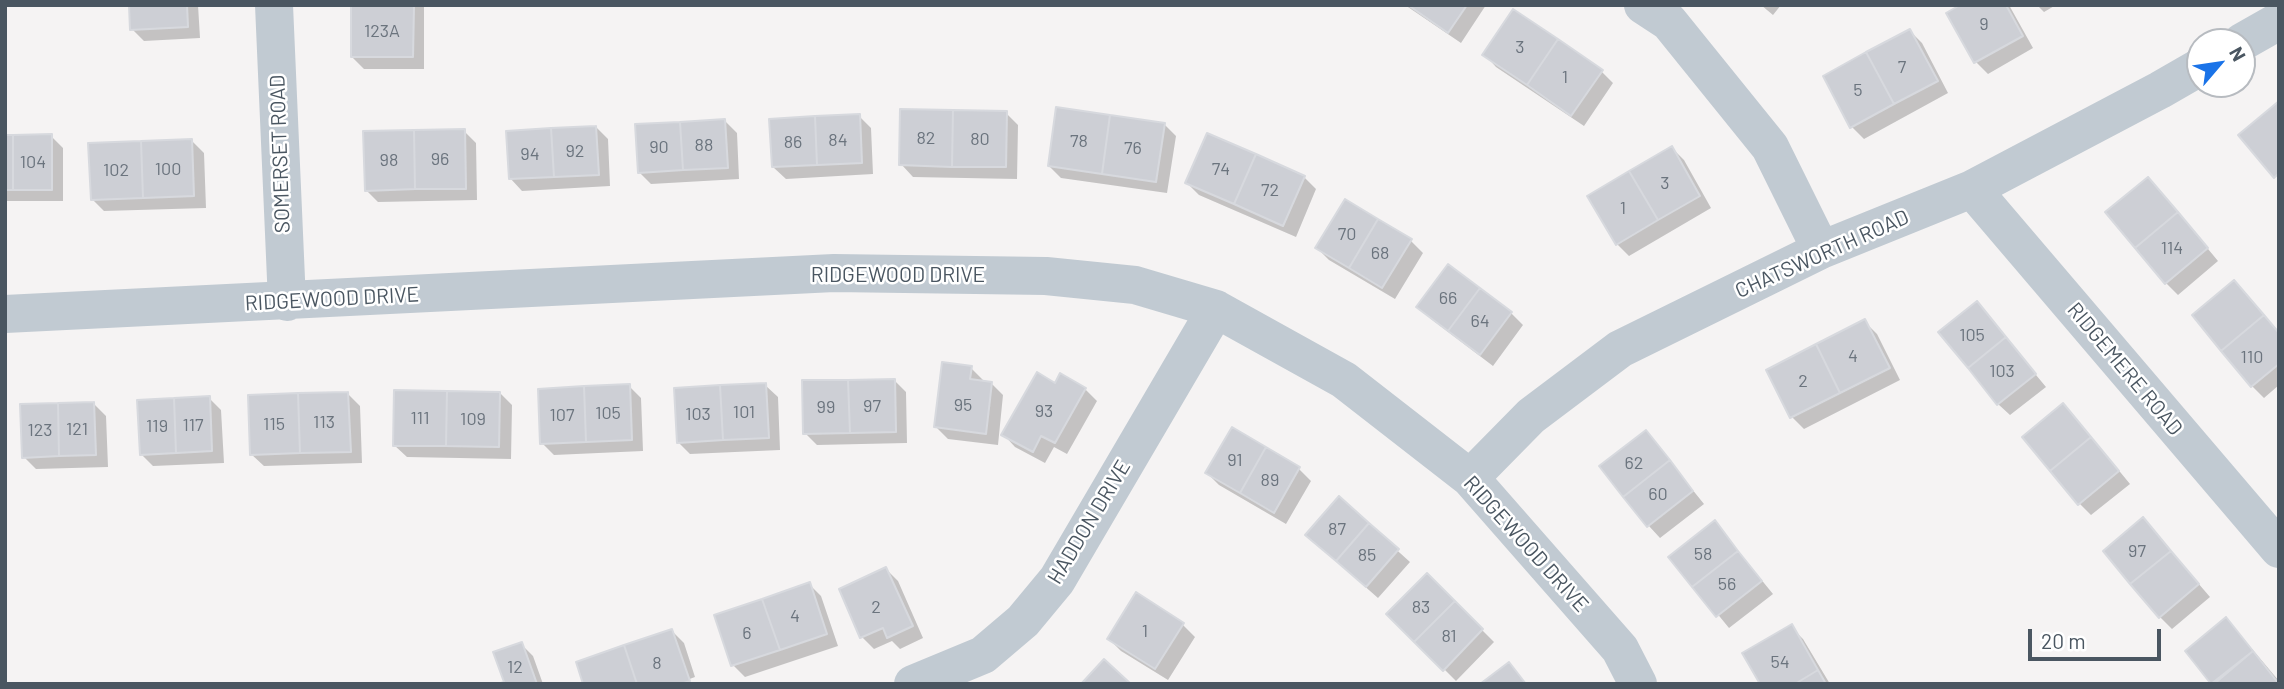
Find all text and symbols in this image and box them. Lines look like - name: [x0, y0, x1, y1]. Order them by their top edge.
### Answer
- house number: 9: [1979, 13, 1989, 35]
- house number: 123A: [364, 20, 400, 42]
- north arrow: [2186, 28, 2256, 98]
- house number: 3: [1515, 36, 1525, 58]
- text: N: [2225, 42, 2251, 65]
- house number: 7: [1898, 56, 1906, 78]
- house number: 1: [1562, 66, 1568, 88]
- street label: SOMERSET ROAD: [265, 74, 295, 234]
- house number: 5: [1853, 79, 1863, 101]
- house number: 82: [916, 127, 936, 149]
- house number: 80: [970, 128, 990, 150]
- house number: 84: [828, 129, 848, 151]
- house number: 78: [1070, 130, 1088, 152]
- house number: 86: [784, 131, 802, 153]
- house number: 88: [695, 134, 713, 156]
- house number: 90: [649, 136, 669, 158]
- house number: 76: [1124, 137, 1142, 159]
- house number: 92: [565, 140, 585, 162]
- house number: 94: [520, 143, 540, 165]
- house number: 96: [431, 148, 449, 170]
- house number: 98: [380, 149, 398, 171]
- house number: 104: [20, 151, 46, 173]
- house number: 100: [155, 158, 181, 180]
- house number: 74: [1212, 158, 1230, 180]
- house number: 102: [103, 159, 129, 181]
- house number: 3: [1660, 172, 1670, 194]
- house number: 72: [1261, 179, 1279, 201]
- house number: 1: [1620, 197, 1626, 219]
- street label: CHATSWORTH ROAD: [1731, 204, 1913, 304]
- house number: 70: [1338, 223, 1356, 245]
- house number: 114: [2161, 237, 2183, 259]
- house number: 68: [1371, 242, 1389, 264]
- street label: RIDGEWOOD DRIVE: [811, 262, 985, 288]
- street label: RIDGEWOOD DRIVE: [244, 282, 420, 316]
- house number: 66: [1439, 287, 1457, 309]
- street label: RIDGEMERE ROAD: [2062, 297, 2188, 441]
- house number: 64: [1470, 310, 1490, 332]
- house number: 105: [1959, 324, 1985, 346]
- house number: 4: [1848, 345, 1858, 367]
- house number: 110: [2241, 346, 2263, 368]
- house number: 103: [1989, 360, 2015, 382]
- house number: 2: [1798, 370, 1808, 392]
- house number: 95: [954, 394, 972, 416]
- house number: 97: [863, 395, 881, 417]
- house number: 99: [817, 396, 835, 418]
- house number: 93: [1035, 400, 1053, 422]
- house number: 101: [733, 401, 755, 423]
- house number: 105: [595, 402, 621, 424]
- house number: 103: [685, 403, 711, 425]
- house number: 107: [550, 404, 574, 426]
- house number: 111: [410, 407, 430, 429]
- house number: 109: [460, 408, 486, 430]
- house number: 113: [313, 411, 335, 433]
- house number: 115: [263, 413, 285, 435]
- house number: 117: [182, 414, 204, 436]
- house number: 119: [146, 415, 168, 437]
- house number: 121: [66, 418, 88, 440]
- house number: 123: [27, 419, 53, 441]
- house number: 91: [1227, 449, 1243, 471]
- house number: 62: [1625, 452, 1643, 474]
- street label: HADDON DRIVE: [1042, 455, 1136, 589]
- house number: 89: [1261, 469, 1279, 491]
- street label: RIDGEWOOD DRIVE: [1458, 471, 1594, 617]
- house number: 60: [1648, 483, 1668, 505]
- house number: 87: [1328, 518, 1346, 540]
- house number: 97: [2128, 540, 2146, 562]
- house number: 58: [1694, 543, 1712, 565]
- house number: 85: [1358, 544, 1376, 566]
- house number: 56: [1718, 573, 1736, 595]
- house number: 2: [871, 596, 881, 618]
- house number: 83: [1412, 596, 1430, 618]
- house number: 4: [790, 605, 800, 627]
- scale bar: [2032, 616, 2165, 660]
- house number: 1: [1142, 620, 1148, 642]
- house number: 6: [742, 622, 752, 644]
- house number: 81: [1441, 625, 1457, 647]
- text: 20 m: [2041, 628, 2086, 653]
- house number: 54: [1770, 651, 1790, 673]
- house number: 8: [652, 652, 662, 674]
- house number: 12: [507, 656, 523, 678]

